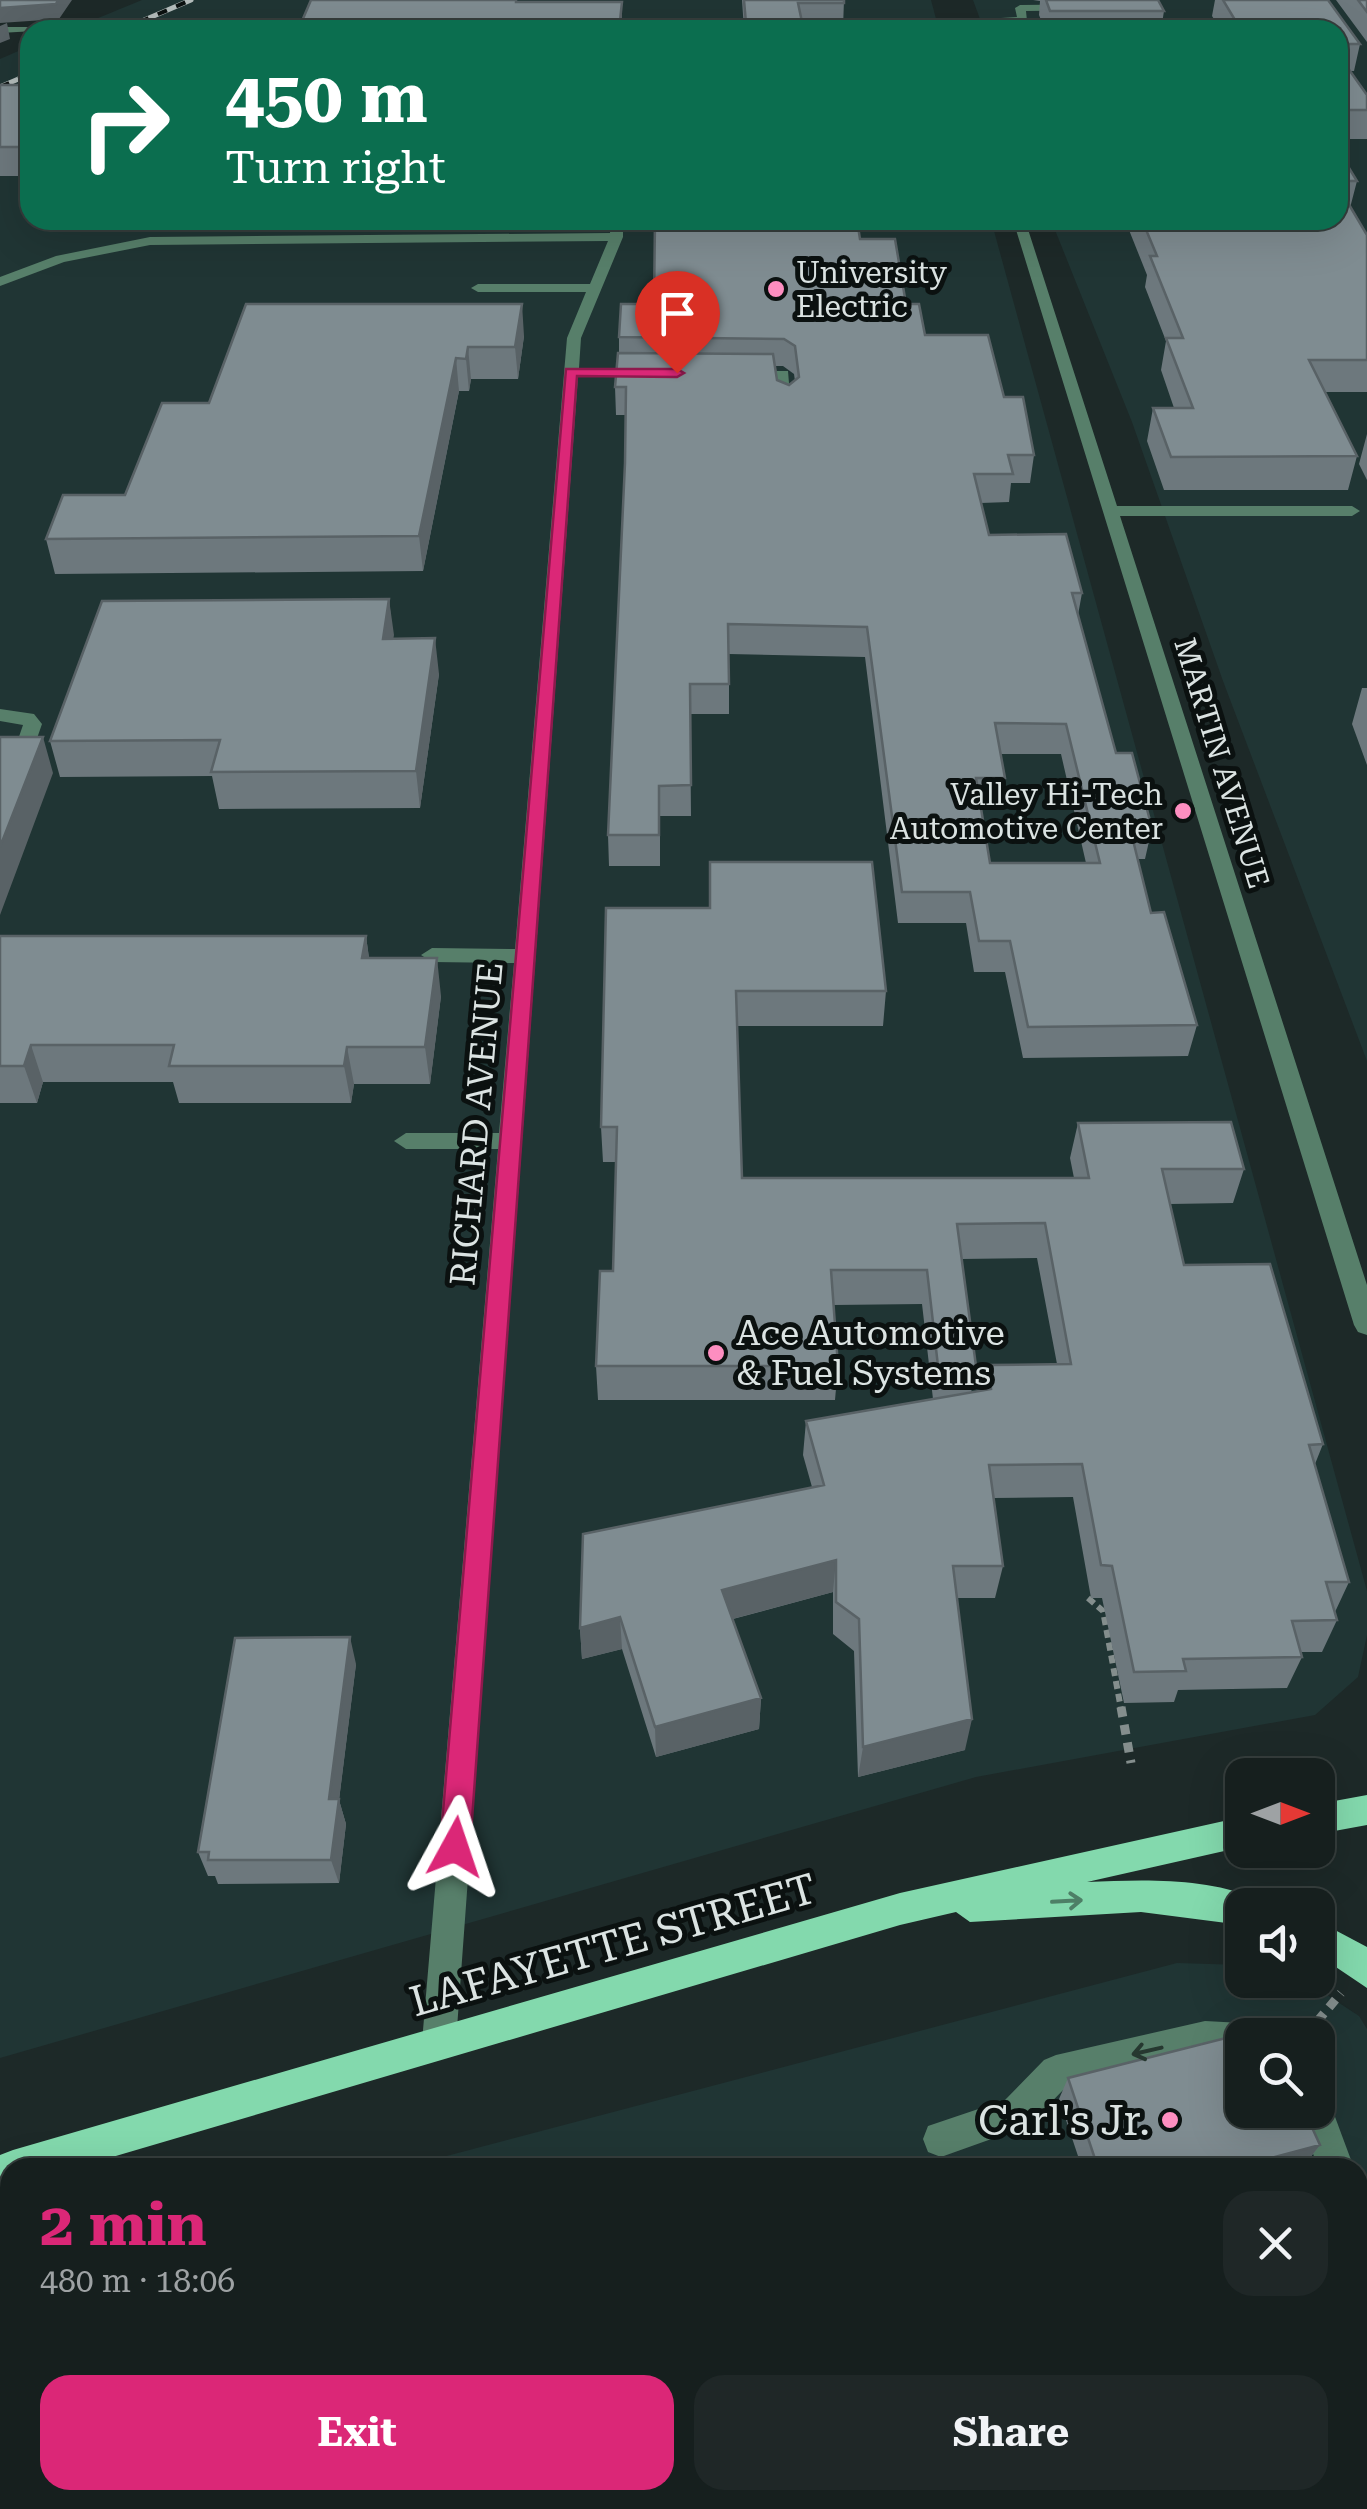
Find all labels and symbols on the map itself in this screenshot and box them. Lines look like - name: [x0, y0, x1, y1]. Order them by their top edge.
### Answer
- place label: University Electric: [796, 255, 947, 324]
- pin: [635, 271, 720, 374]
- marker: University Electric: [765, 278, 787, 300]
- street label: MARTIN AVENUE: [1167, 634, 1277, 892]
- place label: Valley Hi-Tech Automotive Center: [890, 777, 1163, 846]
- marker: Valley Hi-Tech Automotive Center: [1172, 800, 1194, 822]
- street label: RICHARD AVENUE: [442, 961, 512, 1287]
- place label: Ace Automotive & Fuel Systems: [736, 1313, 1005, 1394]
- marker: Ace Automotive & Fuel Systems: [705, 1342, 727, 1364]
- north arrow: [1225, 1758, 1335, 1868]
- position arrow: [403, 1795, 507, 1899]
- street label: LAFAYETTE STREET: [404, 1864, 822, 2026]
- one-way arrow: [1051, 1891, 1083, 1910]
- one-way arrow: [1132, 2043, 1164, 2061]
- place label: Carl's Jr.: [978, 2096, 1150, 2145]
- marker: Carl's Jr.: [1159, 2109, 1181, 2131]

